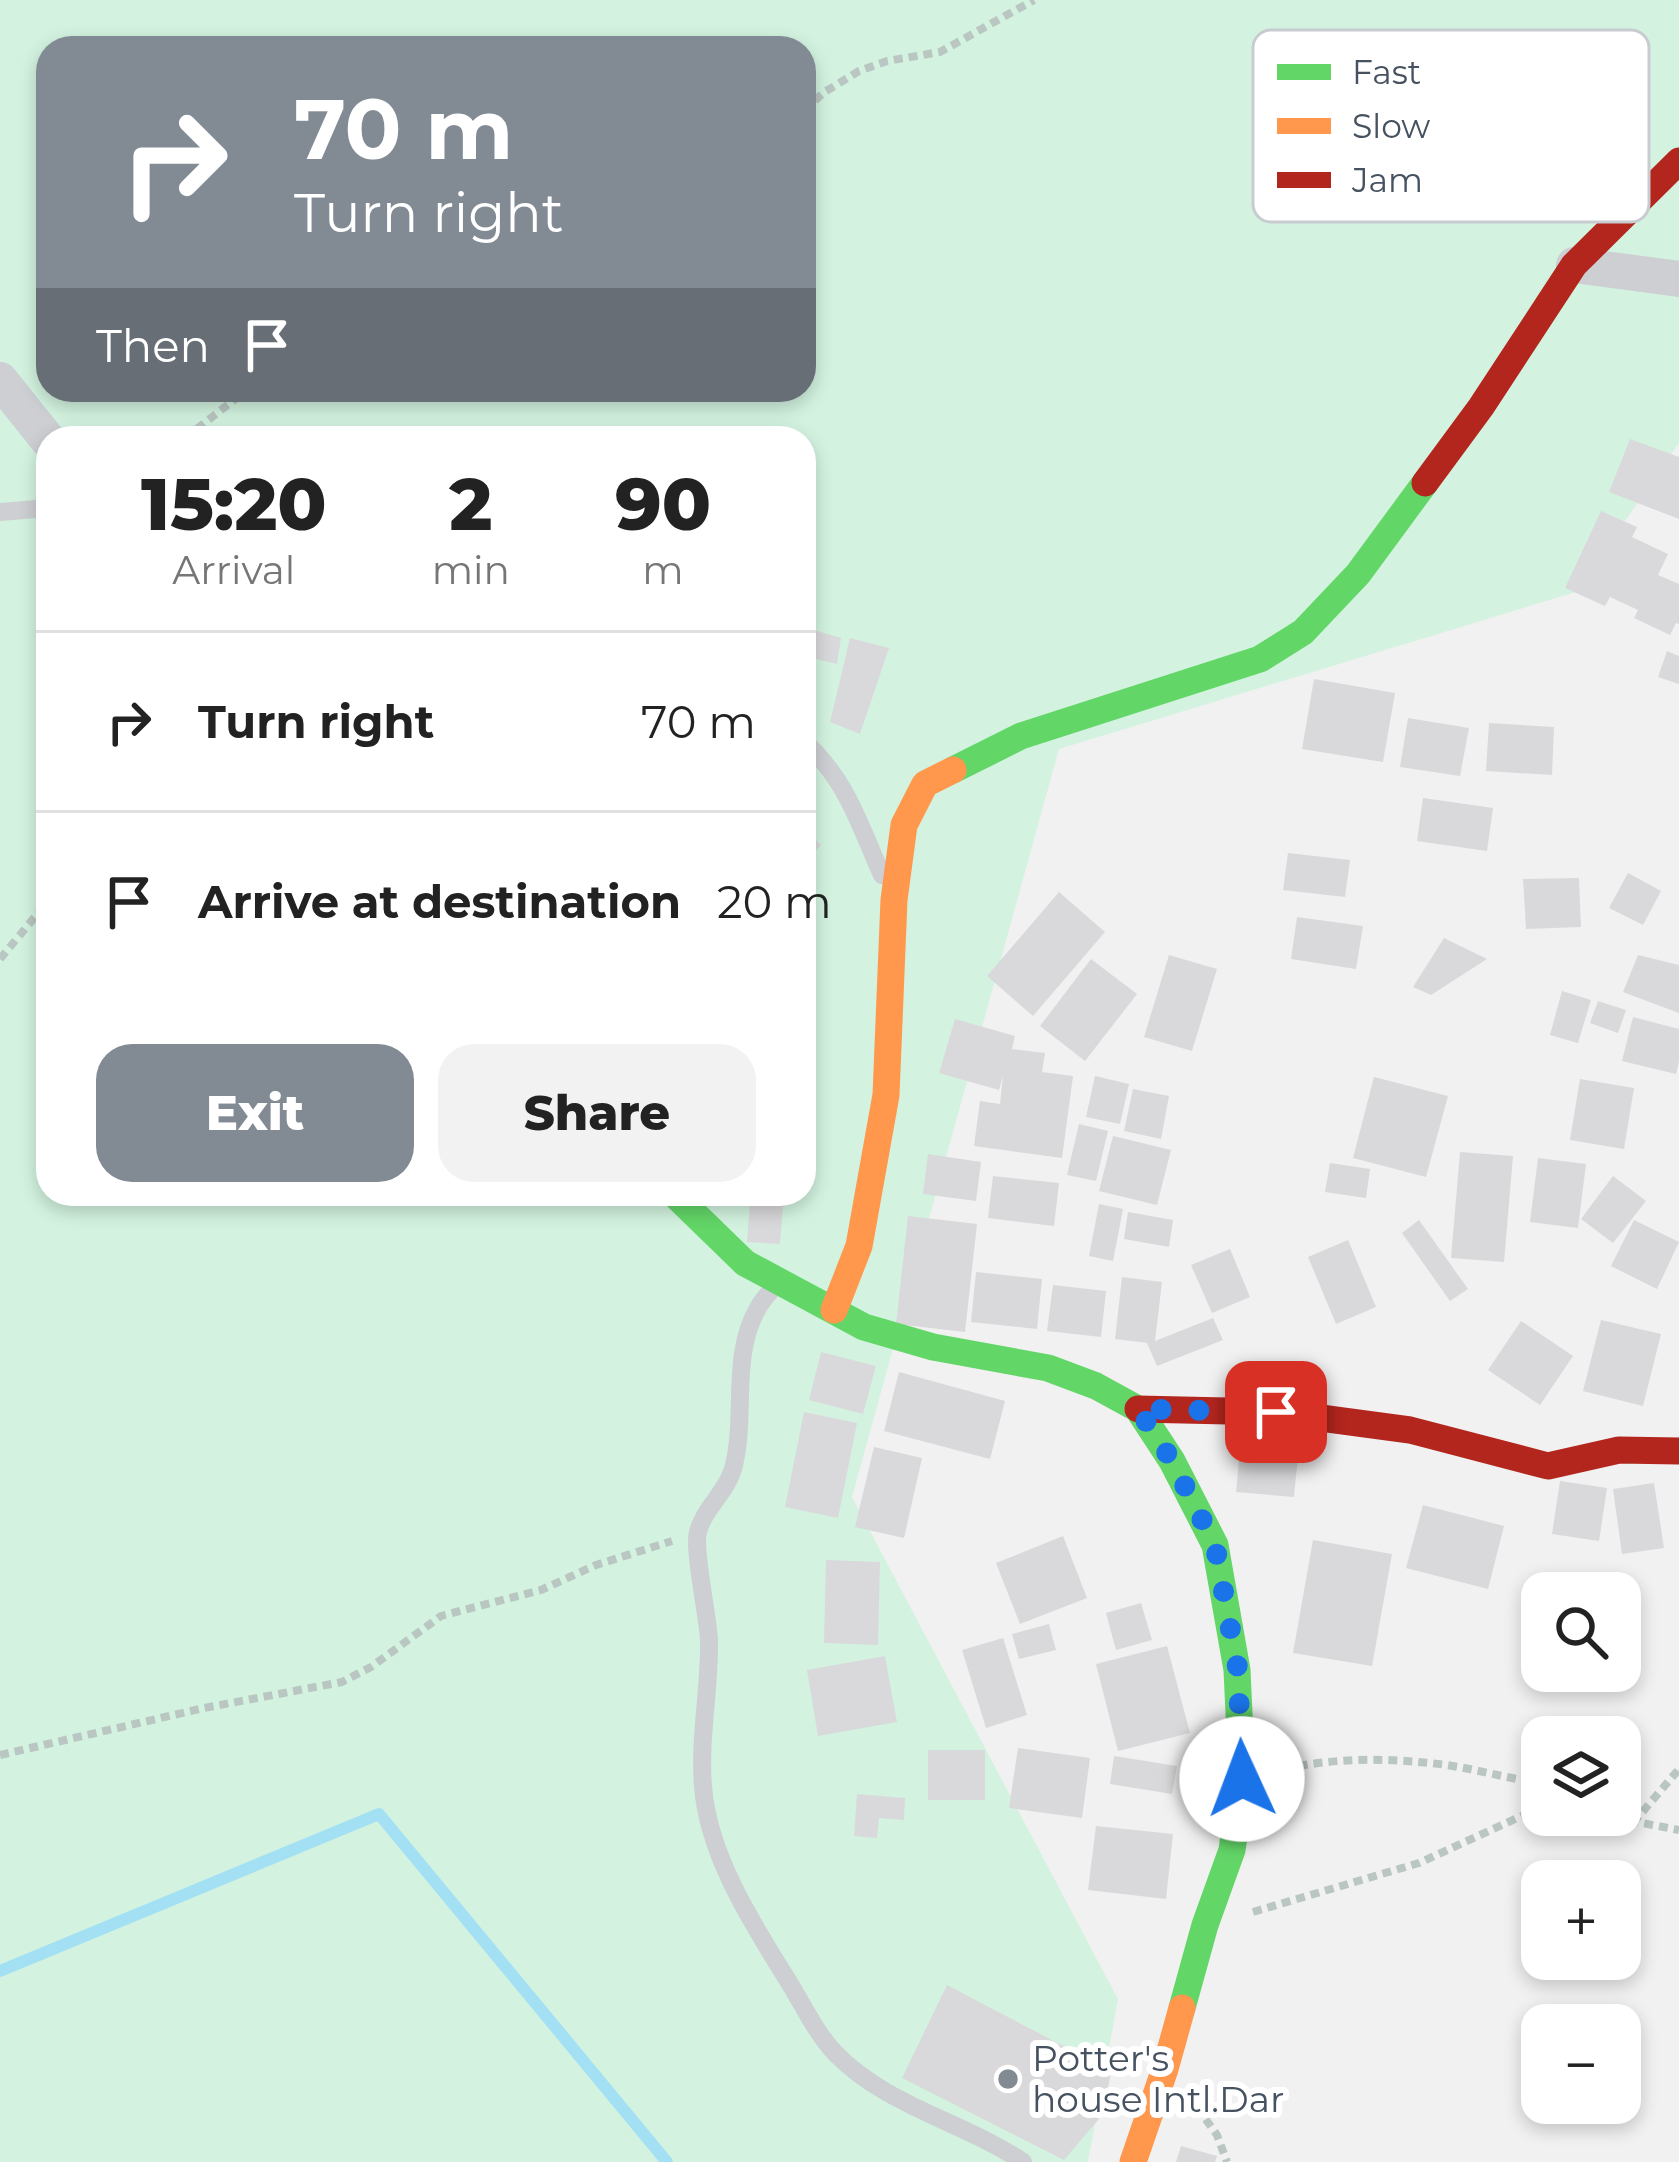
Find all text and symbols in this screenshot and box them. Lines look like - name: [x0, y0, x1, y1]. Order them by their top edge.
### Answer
- legend: [1253, 30, 1649, 222]
- text: Fast: [1352, 52, 1421, 92]
- text: 70 m: [294, 78, 513, 180]
- icon: right: [96, 84, 252, 240]
- text: Slow: [1352, 106, 1430, 146]
- text: Jam: [1351, 160, 1423, 200]
- text: Turn right: [294, 180, 564, 246]
- icon: arrive: [234, 312, 300, 378]
- text: Then: [96, 318, 210, 373]
- text: 15:20: [141, 460, 327, 548]
- text: 2: [449, 460, 492, 548]
- text: 90: [615, 460, 711, 548]
- text: Arrival: [172, 546, 295, 594]
- text: min: [432, 546, 510, 594]
- text: m: [642, 546, 684, 594]
- icon: right: [96, 689, 162, 755]
- text: Turn right: [198, 694, 434, 749]
- text: 70 m: [641, 694, 756, 749]
- icon: arrive: [96, 869, 162, 935]
- text: Arrive at destination: [198, 874, 681, 929]
- text: 20 m: [717, 874, 832, 929]
- button: Exit: [96, 1044, 414, 1182]
- button: Share: [438, 1044, 756, 1182]
- pin: [1225, 1361, 1327, 1463]
- icon: arrive: [1243, 1379, 1309, 1445]
- map controls: [1521, 1572, 1641, 2124]
- button: search: [1521, 1572, 1641, 1692]
- position arrow: [1179, 1716, 1305, 1842]
- button: layers: [1521, 1716, 1641, 1836]
- button: +: [1521, 1860, 1641, 1980]
- button: −: [1521, 2004, 1641, 2124]
- place label: Potter's house Intl.Dar: [1032, 2036, 1284, 2121]
- marker: Potter's house Intl.Dar: [995, 2066, 1021, 2092]

